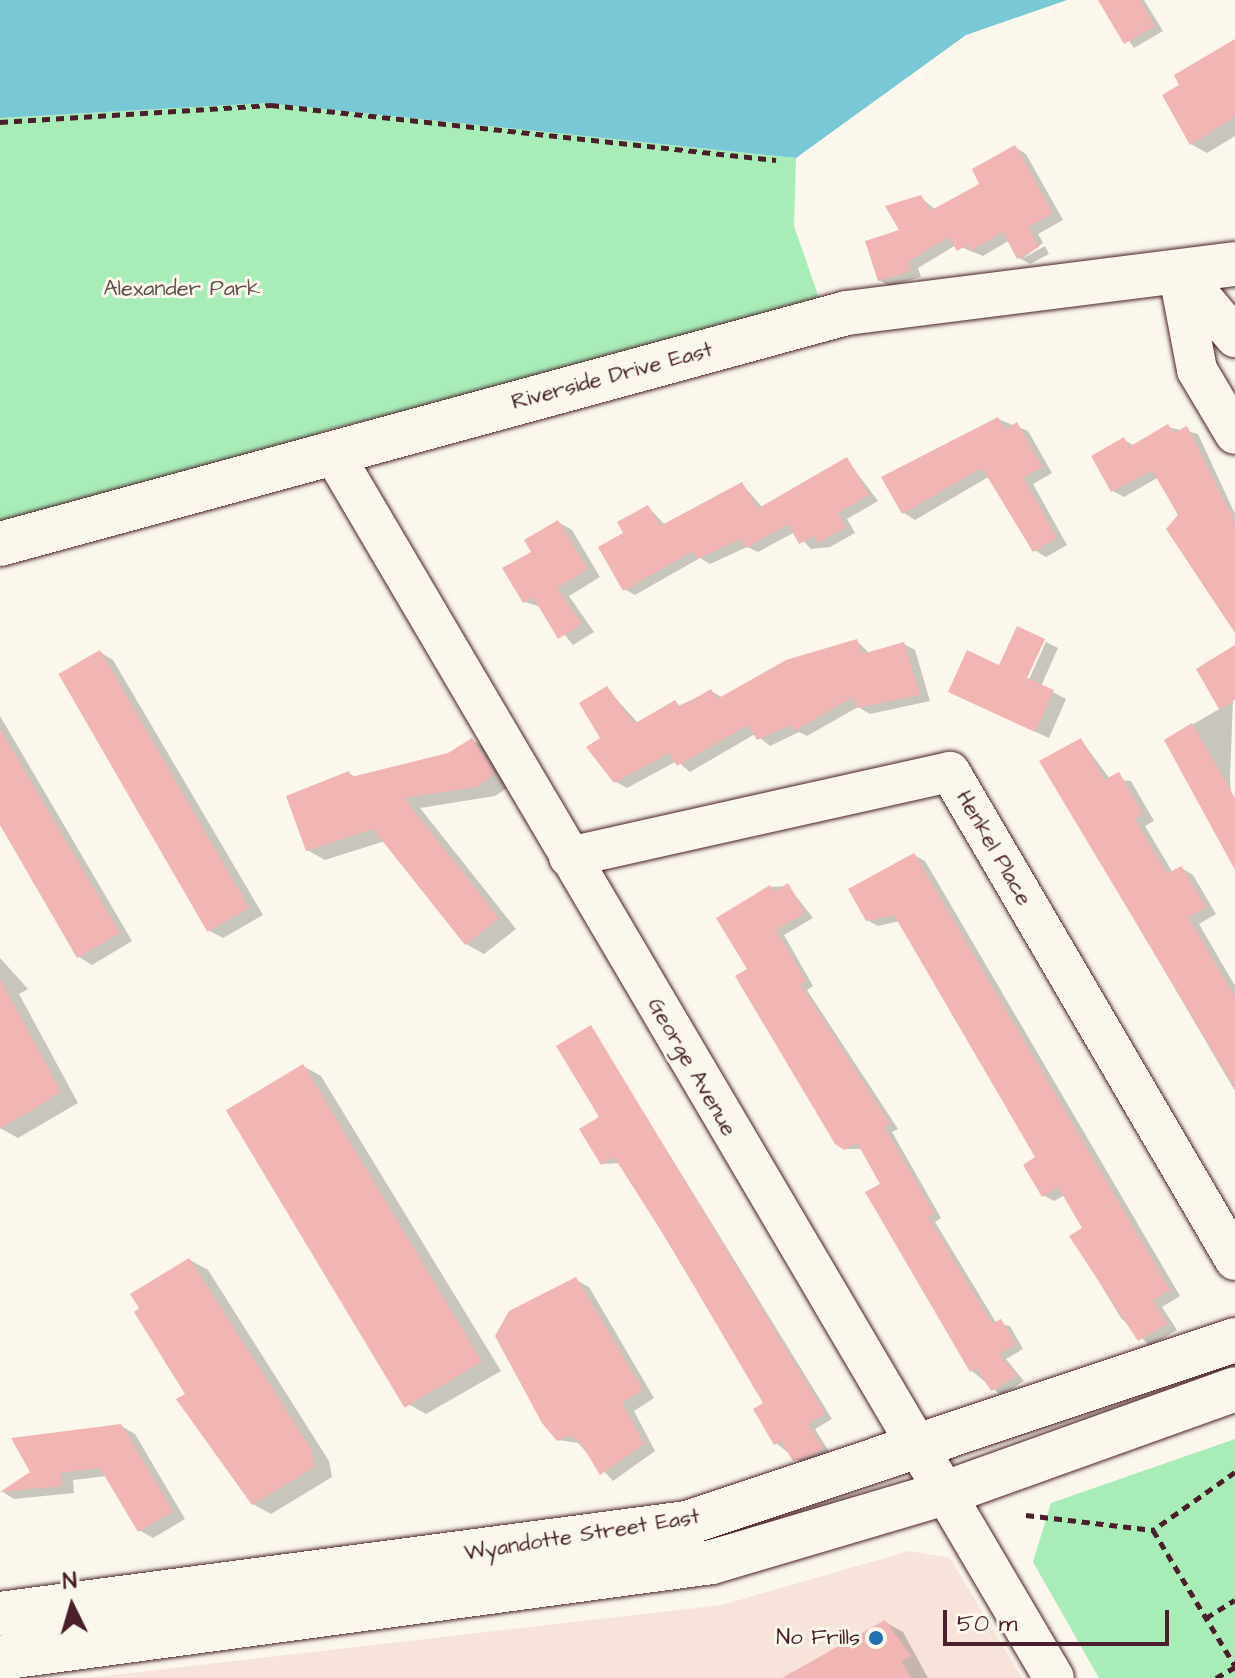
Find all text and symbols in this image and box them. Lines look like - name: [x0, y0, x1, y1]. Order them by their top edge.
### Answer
- park label: Alexander Park: [103, 276, 261, 302]
- street label: Riverside Drive East: [509, 336, 715, 416]
- street label: Henkel Place: [950, 786, 1038, 910]
- street label: George Avenue: [642, 993, 742, 1141]
- street label: Wyandotte Street East: [462, 1503, 702, 1567]
- north arrow: [32, 1566, 112, 1646]
- text: N: [62, 1566, 78, 1598]
- scale bar: [947, 1594, 1173, 1644]
- text: 50 m: [957, 1607, 1017, 1641]
- place label: No Frills: [776, 1625, 860, 1651]
- marker: No Frills: [867, 1629, 885, 1647]

